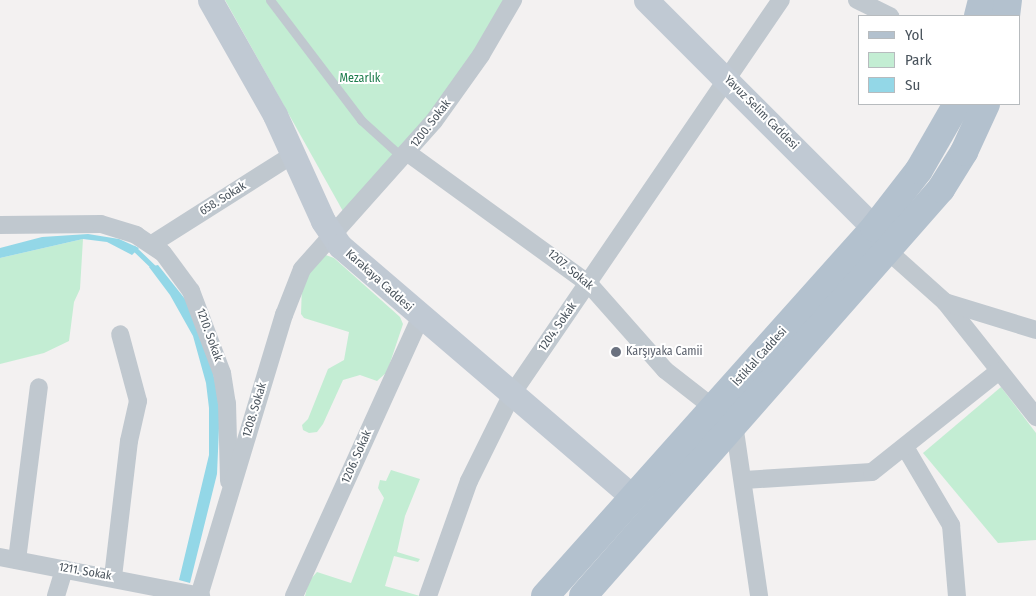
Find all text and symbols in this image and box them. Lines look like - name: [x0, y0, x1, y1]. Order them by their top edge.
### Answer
- legend: [858, 15, 1021, 105]
- text: Yol: [905, 26, 923, 44]
- text: Park: [905, 51, 932, 69]
- park label: Mezarlık: [340, 72, 380, 86]
- street label: Yavuz Selim Caddesi: [721, 73, 801, 153]
- text: Su: [905, 76, 920, 94]
- street label: 1200. Sokak: [408, 97, 454, 151]
- street label: 658. Sokak: [197, 179, 249, 219]
- street label: Karakaya Caddesi: [342, 247, 416, 315]
- street label: 1207. Sokak: [544, 247, 596, 293]
- street label: 1204. Sokak: [536, 300, 580, 354]
- street label: 1210. Sokak: [193, 307, 225, 363]
- street label: İstiklal Caddesi: [730, 325, 790, 389]
- place label: Karşıyaka Camii: [626, 345, 703, 359]
- marker: Karşıyaka Camii: [610, 346, 622, 358]
- street label: 1208. Sokak: [240, 381, 270, 439]
- street label: 1206. Sokak: [339, 428, 375, 486]
- street label: 1211. Sokak: [57, 560, 113, 584]

